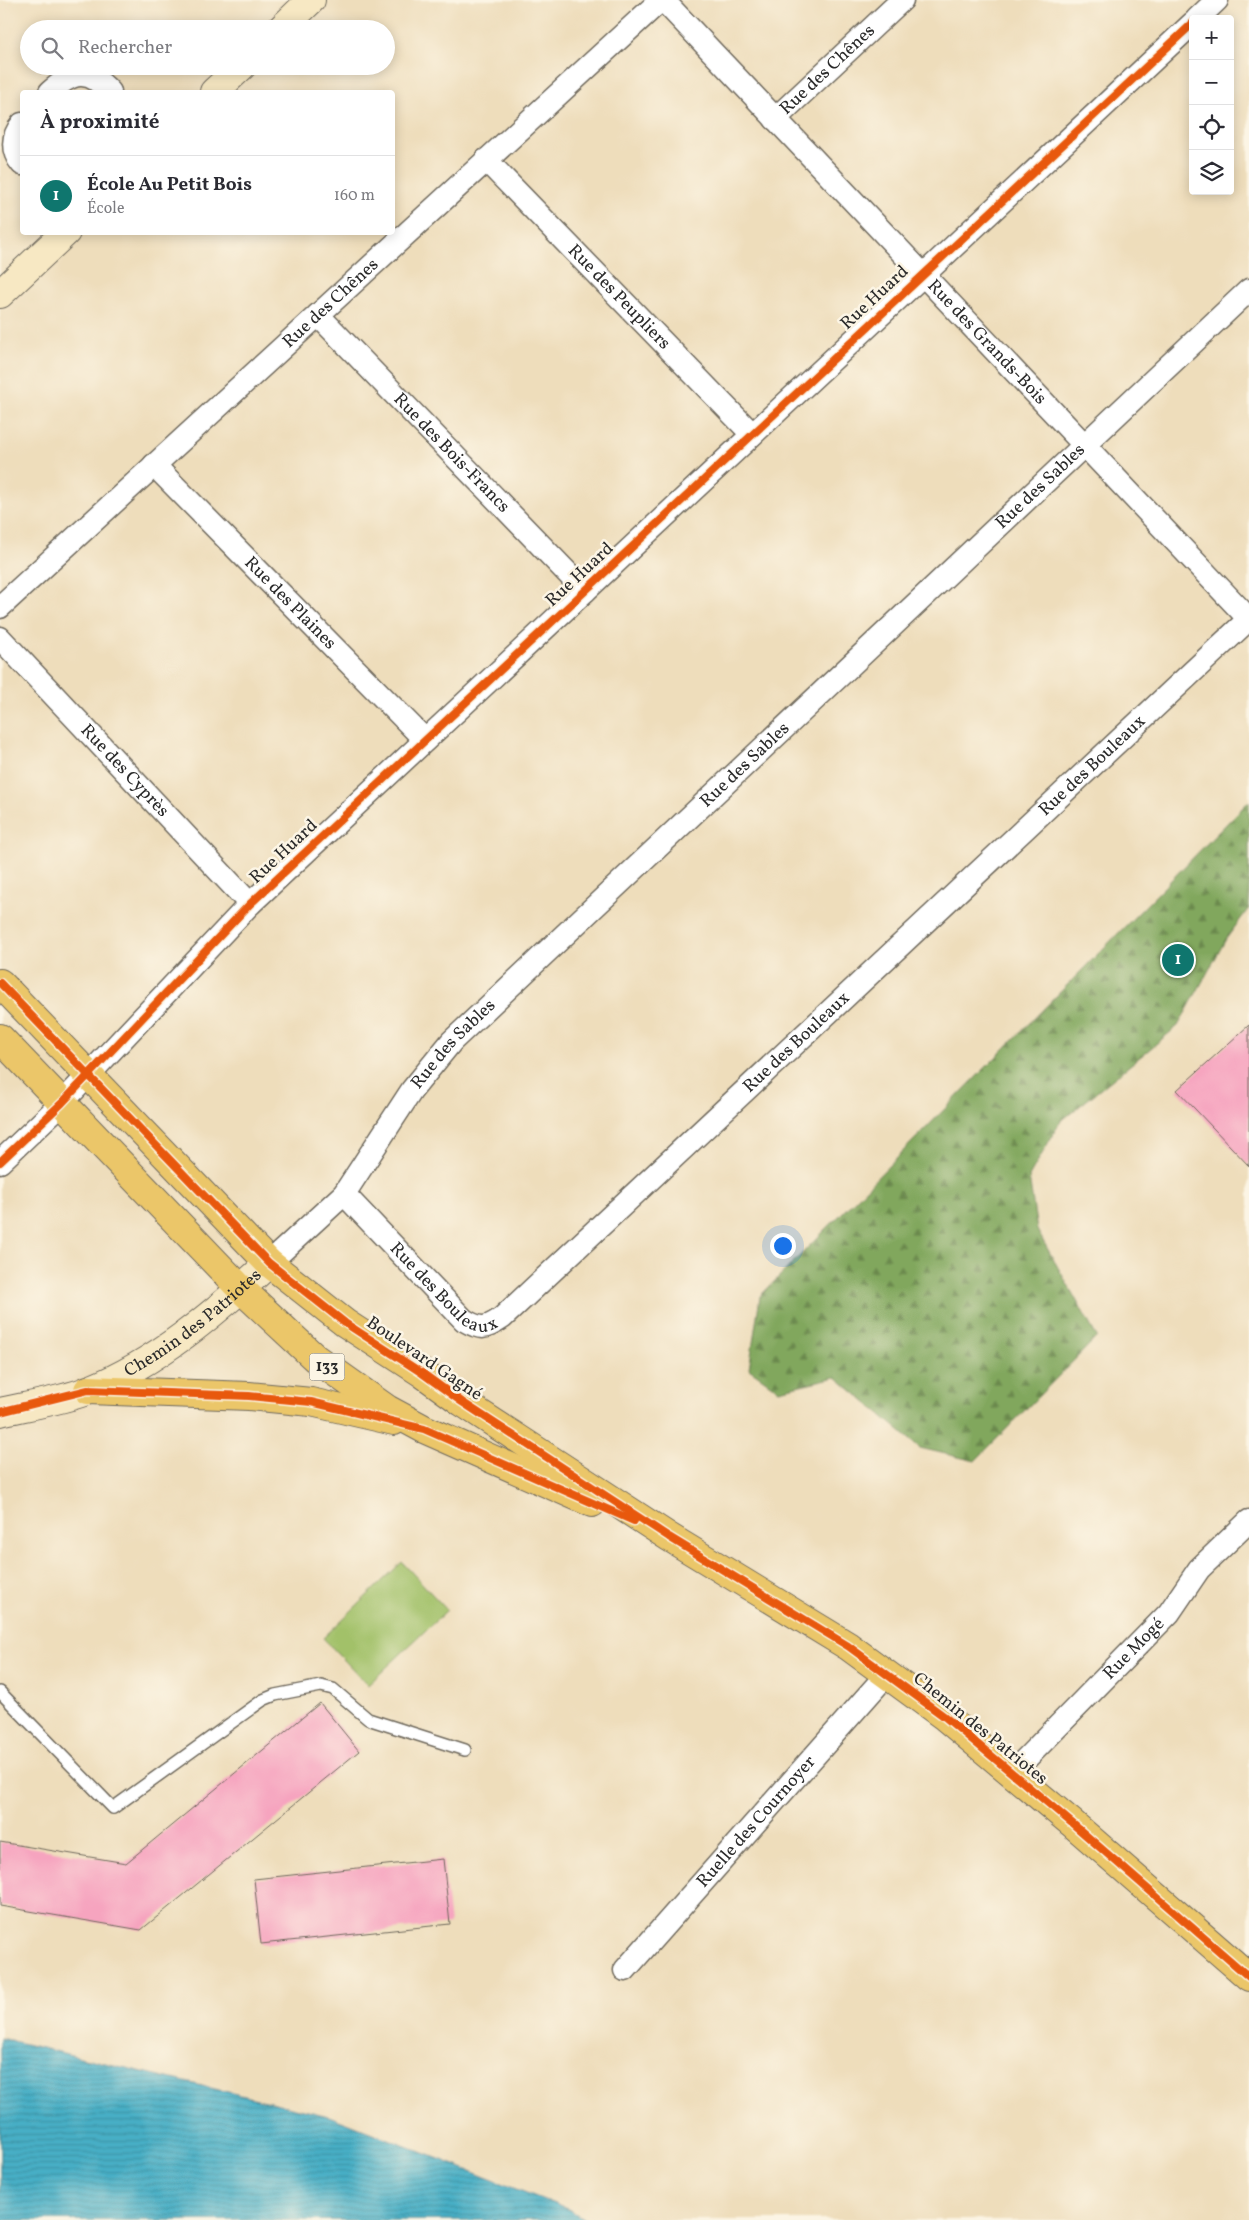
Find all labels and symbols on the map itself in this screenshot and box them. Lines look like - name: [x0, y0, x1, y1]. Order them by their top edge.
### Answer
- street label: Rue des Chênes: [774, 19, 881, 121]
- street label: Rue des Peupliers: [562, 239, 676, 355]
- street label: Rue des Chênes: [277, 253, 384, 354]
- street label: Rue Huard: [835, 260, 915, 336]
- street label: Rue des Grands-Bois: [921, 274, 1052, 410]
- street label: Rue des Bois-Francs: [388, 387, 515, 519]
- street label: Rue des Sables: [990, 438, 1091, 535]
- street label: Rue Huard: [540, 537, 620, 613]
- street label: Rue des Plaines: [238, 551, 342, 655]
- street label: Rue des Bouleaux: [1033, 709, 1151, 822]
- street label: Rue des Sables: [695, 716, 795, 813]
- street label: Rue des Cyprès: [75, 718, 175, 823]
- street label: Rue Huard: [244, 814, 324, 890]
- pin: 1: [1162, 941, 1194, 979]
- street label: Rue des Bouleaux: [738, 986, 855, 1099]
- street label: Rue des Sables: [405, 993, 501, 1095]
- your location: [770, 1233, 796, 1259]
- street label: Rue des Bouleaux: [384, 1237, 502, 1340]
- street label: Chemin des Patriotes: [120, 1263, 267, 1384]
- street label: Boulevard Gagné: [361, 1311, 487, 1407]
- road number: 133: [310, 1354, 344, 1380]
- street label: Rue Mogé: [1098, 1612, 1170, 1686]
- street label: Chemin des Patriotes: [907, 1667, 1053, 1791]
- street label: Ruelle des Cournoyer: [691, 1750, 822, 1893]

